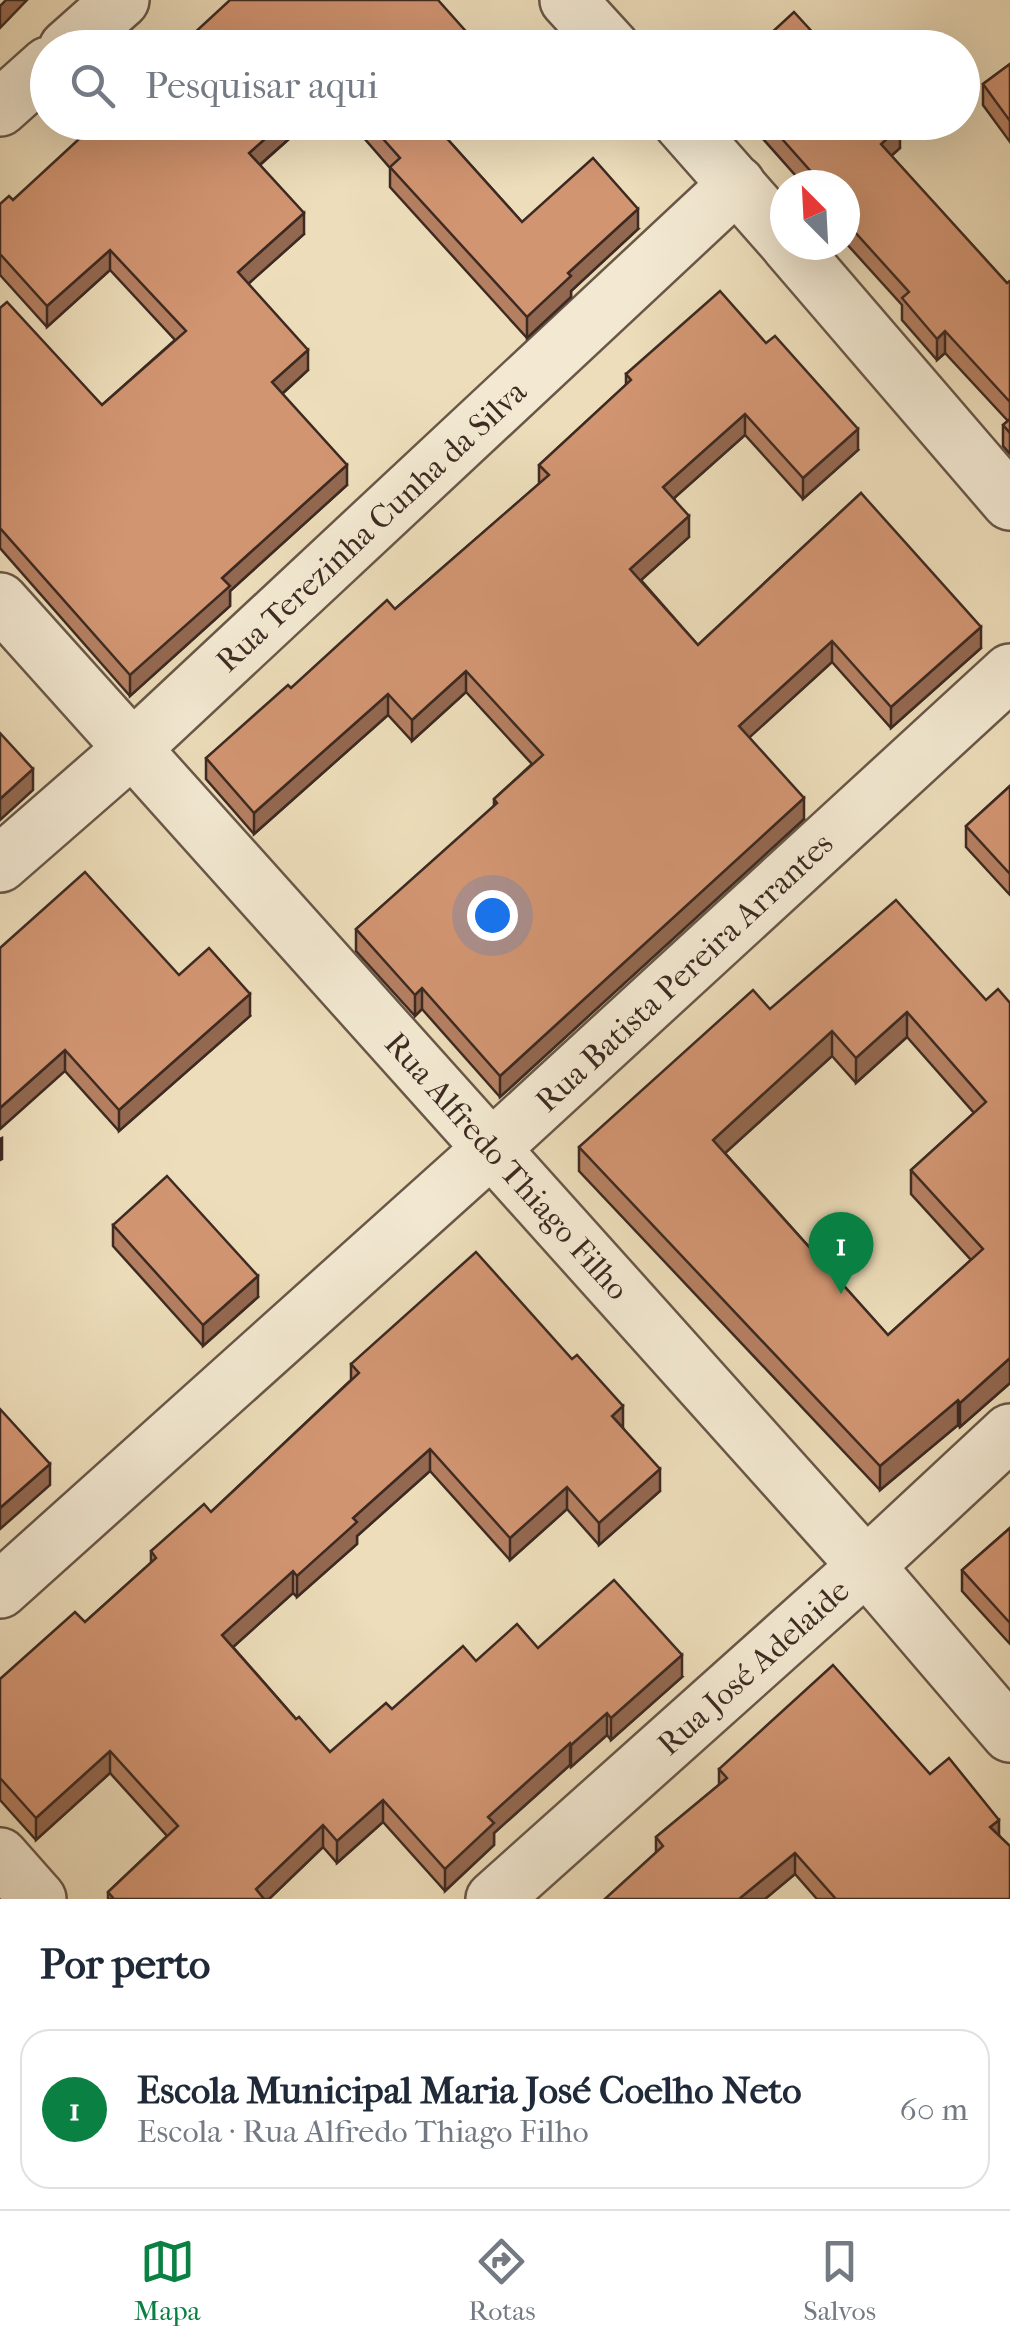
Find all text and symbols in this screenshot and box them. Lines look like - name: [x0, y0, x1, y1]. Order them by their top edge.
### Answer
- search box: [30, 30, 980, 140]
- icon: search: [65, 58, 120, 113]
- text: Pesquisar aqui: [145, 63, 378, 108]
- north arrow: [770, 170, 860, 260]
- street label: Rua Terezinha Cunha da Silva: [209, 372, 535, 680]
- street label: Rua Batista Pereira Arrantes: [528, 825, 840, 1120]
- your location: [467, 890, 518, 941]
- street label: Rua Alfredo Thiago Filho: [377, 1025, 636, 1307]
- pin: 1: [808, 1212, 874, 1294]
- street label: Rua José Adelaide: [650, 1572, 857, 1763]
- text: Por perto: [40, 1940, 210, 1989]
- text: Escola Municipal Maria José Coelho Neto: [137, 2068, 801, 2113]
- text: 1: [69, 2091, 80, 2128]
- text: 60 m: [900, 2091, 968, 2128]
- text: Escola · Rua Alfredo Thiago Filho: [137, 2113, 589, 2150]
- tab: Mapa: [134, 2234, 201, 2327]
- tab: Rotas: [468, 2234, 536, 2327]
- tab: Salvos: [803, 2234, 876, 2327]

